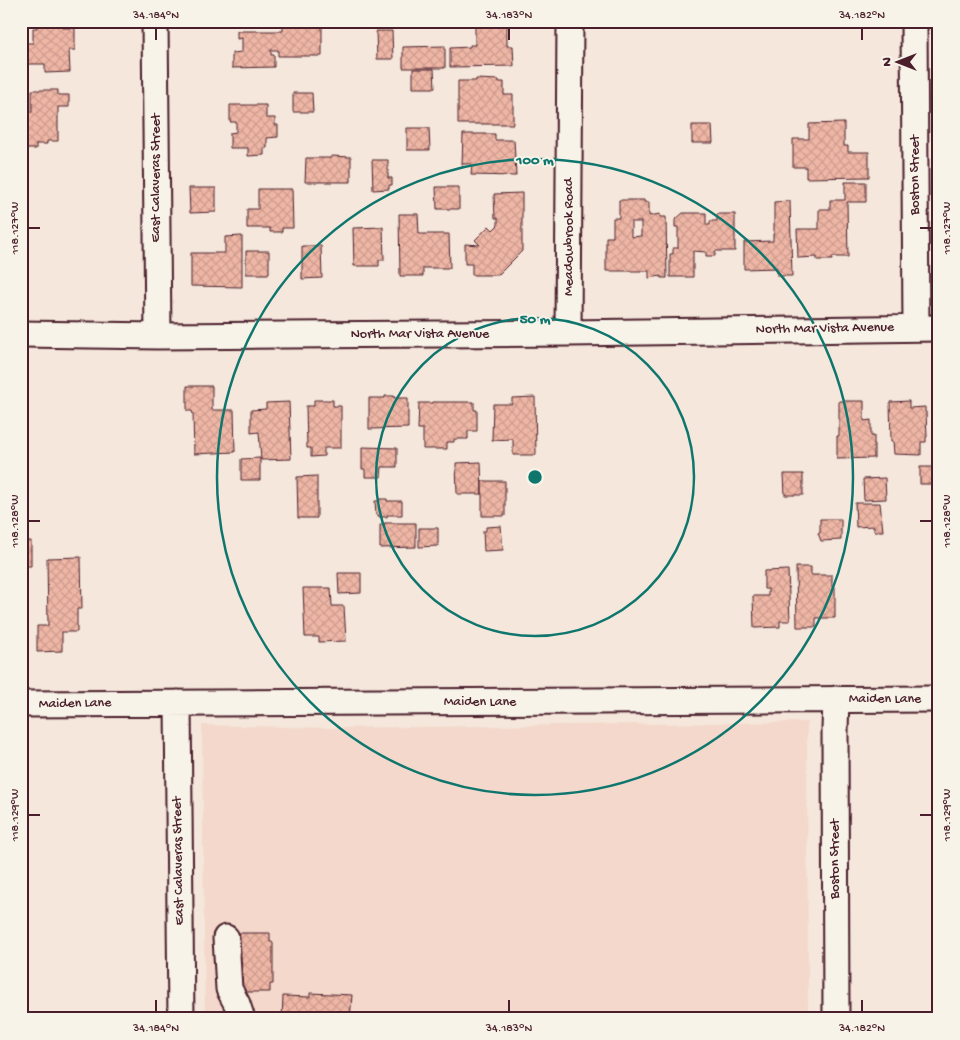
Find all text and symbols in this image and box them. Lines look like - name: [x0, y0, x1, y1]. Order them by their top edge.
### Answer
- text: 34.184°N: [132, 9, 179, 23]
- text: 34.183°N: [485, 9, 532, 23]
- text: 34.182°N: [838, 9, 885, 23]
- north arrow: [872, 38, 922, 88]
- text: N: [879, 57, 896, 67]
- street label: East Calaveras Street: [148, 112, 165, 242]
- street label: Boston Street: [907, 134, 924, 216]
- text: 100 m: [515, 152, 554, 170]
- street label: Meadowbrook Road: [561, 176, 578, 296]
- text: 118.127°W: [9, 202, 23, 255]
- text: 118.127°W: [941, 202, 955, 255]
- text: 50 m: [520, 311, 551, 329]
- street label: North Mar Vista Avenue: [756, 319, 895, 339]
- street label: North Mar Vista Avenue: [351, 326, 490, 343]
- centre of rings: [526, 468, 544, 486]
- text: 118.128°W: [9, 495, 23, 548]
- text: 118.128°W: [941, 495, 955, 548]
- street label: Maiden Lane: [849, 691, 922, 708]
- street label: Maiden Lane: [444, 694, 517, 711]
- street label: Maiden Lane: [39, 695, 112, 713]
- text: 118.129°W: [9, 789, 23, 842]
- text: 118.129°W: [941, 789, 955, 842]
- street label: East Calaveras Street: [169, 795, 189, 926]
- street label: Boston Street: [827, 818, 844, 900]
- text: 34.184°N: [132, 1022, 179, 1036]
- text: 34.183°N: [485, 1022, 532, 1036]
- text: 34.182°N: [838, 1022, 885, 1036]

